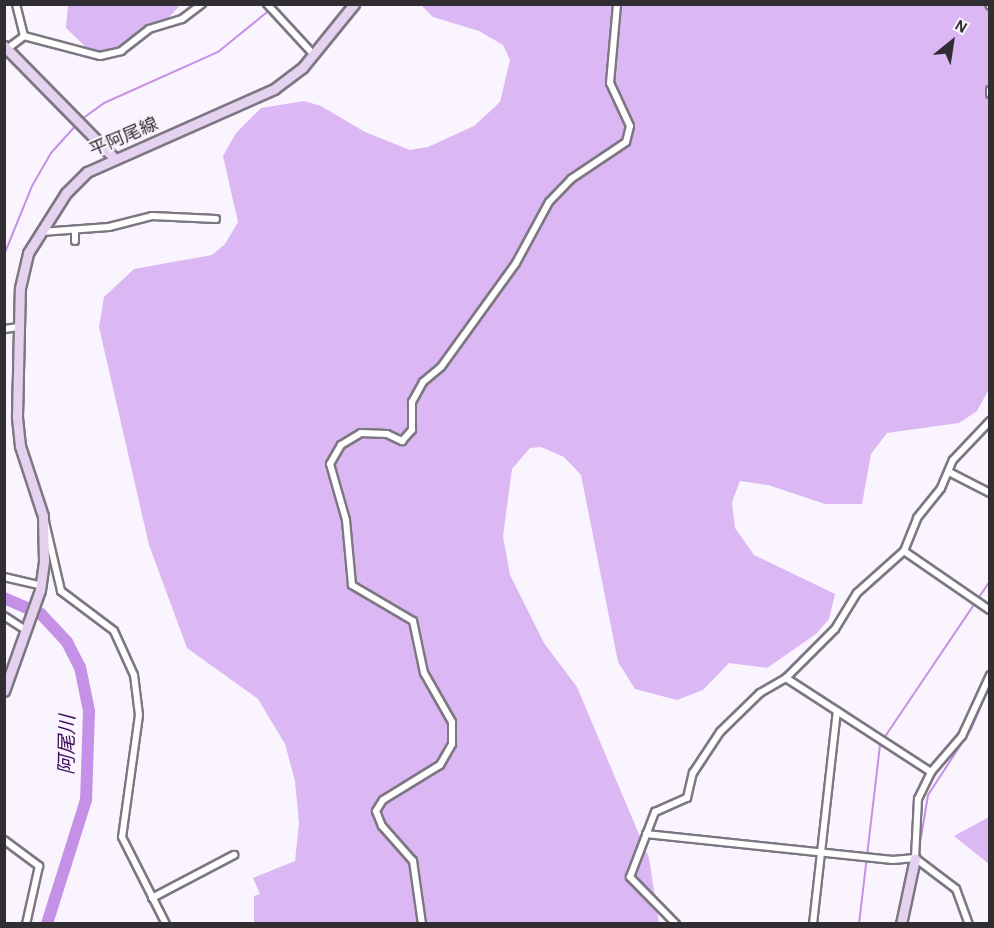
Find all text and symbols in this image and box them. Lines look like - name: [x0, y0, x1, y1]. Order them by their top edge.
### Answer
- north arrow: [922, 12, 982, 72]
- text: N: [952, 17, 970, 36]
- street label: 平阿尾線: [87, 114, 161, 162]
- water label: 阿尾川: [55, 715, 81, 775]

